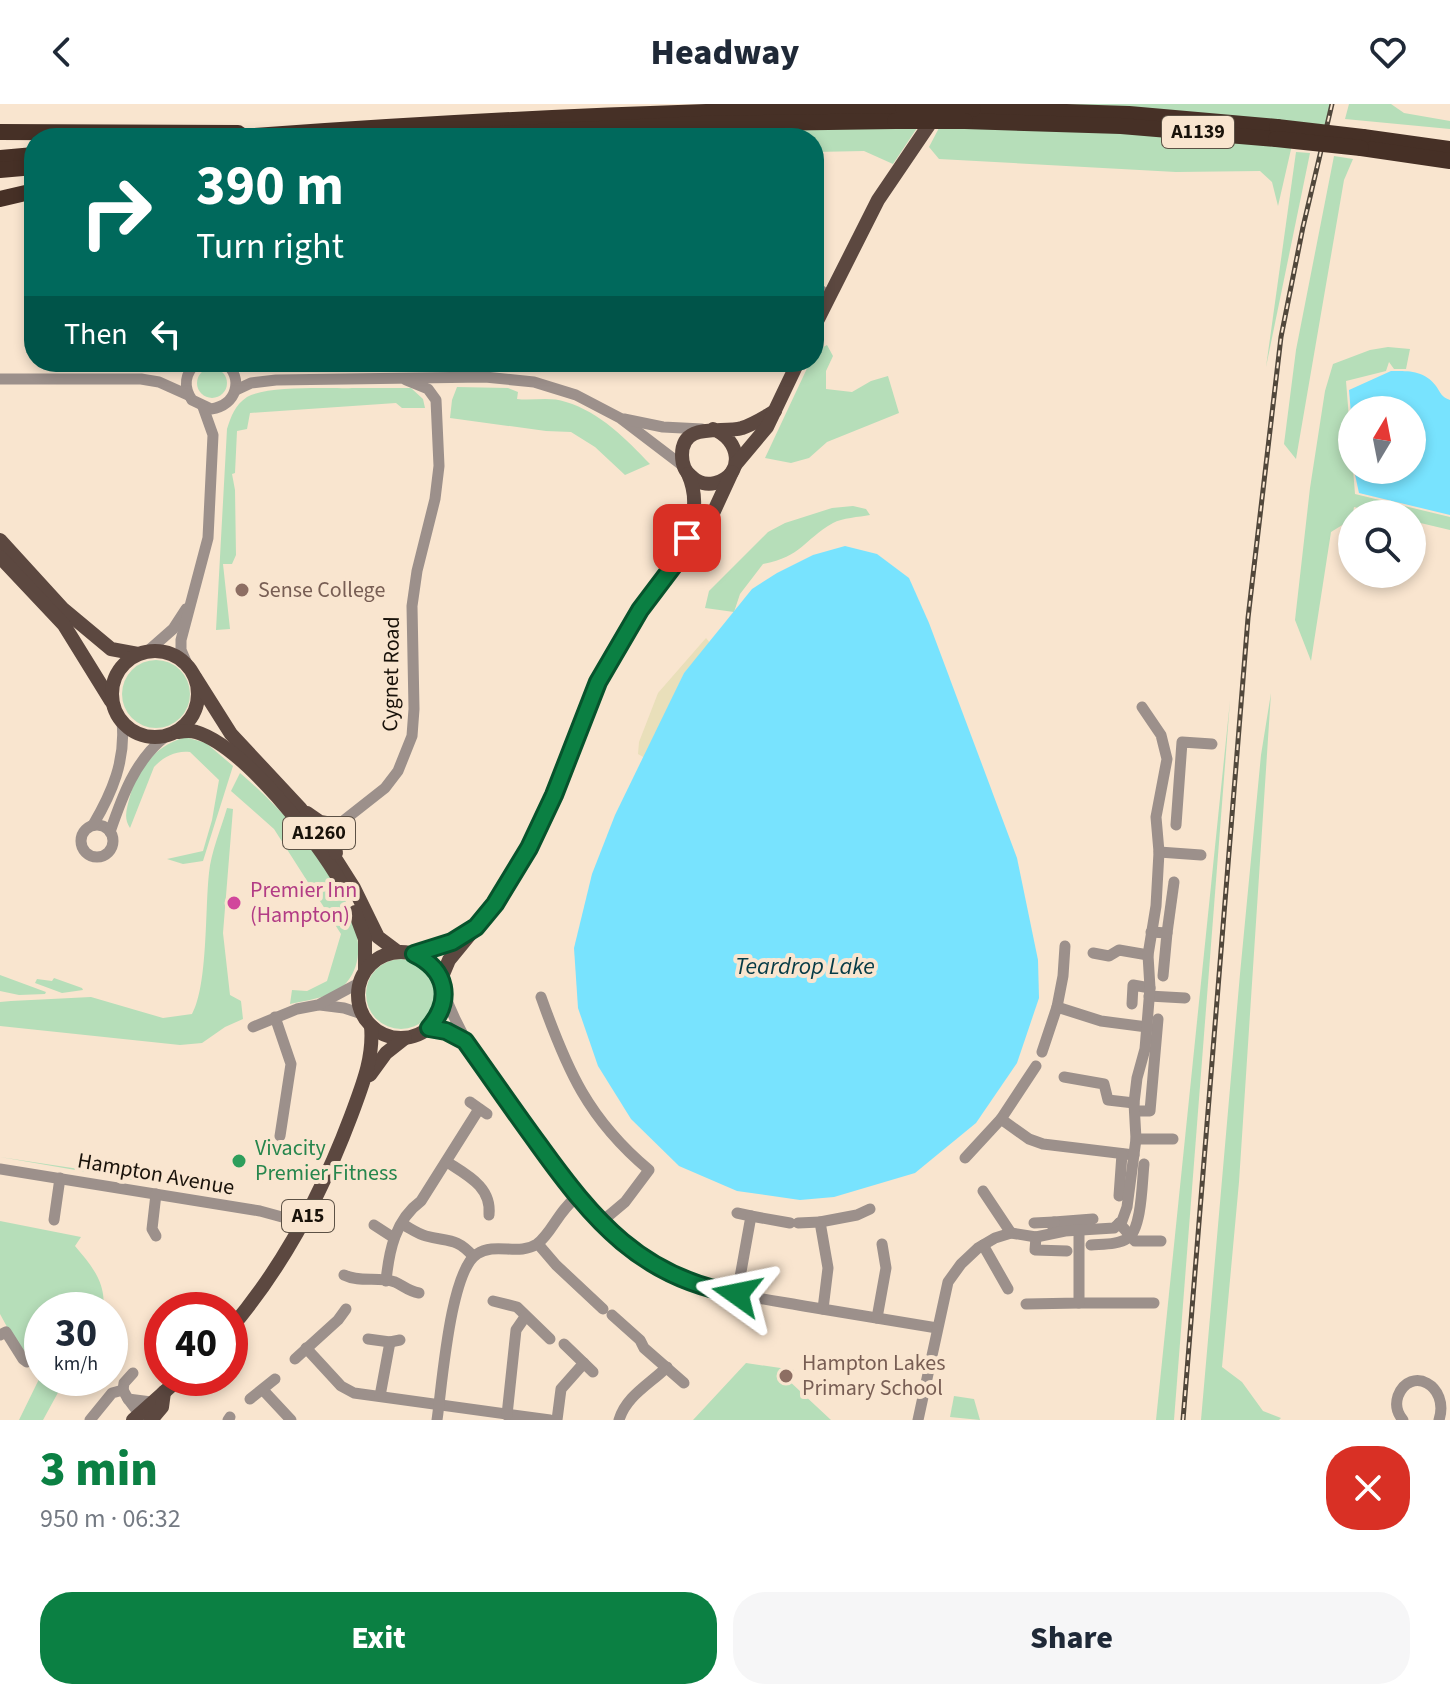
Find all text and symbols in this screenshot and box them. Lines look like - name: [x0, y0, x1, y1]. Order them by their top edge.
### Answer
- text: Headway: [651, 27, 800, 78]
- icon: back: [40, 30, 84, 74]
- icon: heart: [1366, 30, 1410, 74]
- road number: A1139: [1162, 116, 1234, 148]
- text: 390 m: [196, 147, 344, 226]
- icon: right: [64, 160, 168, 264]
- text: Turn right: [196, 221, 344, 272]
- icon: left: [144, 312, 188, 356]
- text: Then: [64, 313, 128, 356]
- north arrow: [1338, 396, 1426, 484]
- map controls: [1338, 396, 1426, 588]
- button: search: [1338, 500, 1426, 588]
- pin: [653, 504, 721, 572]
- icon: arrive: [665, 516, 709, 560]
- place label: Sense College: [258, 574, 385, 606]
- marker: Sense College: [233, 581, 251, 599]
- street label: Cygnet Road: [374, 616, 408, 732]
- road number: A1260: [283, 817, 355, 849]
- place label: Premier Inn (Hampton): [250, 874, 357, 931]
- marker: Premier Inn (Hampton): [225, 894, 243, 912]
- water label: Teardrop Lake: [735, 949, 875, 984]
- place label: Vivacity Premier Fitness: [255, 1132, 397, 1189]
- street label: Hampton Avenue: [75, 1144, 237, 1204]
- marker: Vivacity Premier Fitness: [230, 1152, 248, 1170]
- road number: A15: [282, 1200, 334, 1232]
- position arrow: [695, 1252, 779, 1336]
- speed limit sign: 40: [144, 1292, 248, 1396]
- text: 30: [55, 1305, 97, 1362]
- place label: Hampton Lakes Primary School: [802, 1347, 945, 1404]
- text: km/h: [54, 1350, 98, 1378]
- marker: Hampton Lakes Primary School: [777, 1367, 795, 1385]
- text: 3 min: [40, 1436, 158, 1504]
- button: close: [1326, 1446, 1410, 1530]
- text: 950 m · 06:32: [40, 1500, 181, 1537]
- button: Exit: [40, 1592, 717, 1684]
- button: Share: [733, 1592, 1410, 1684]

